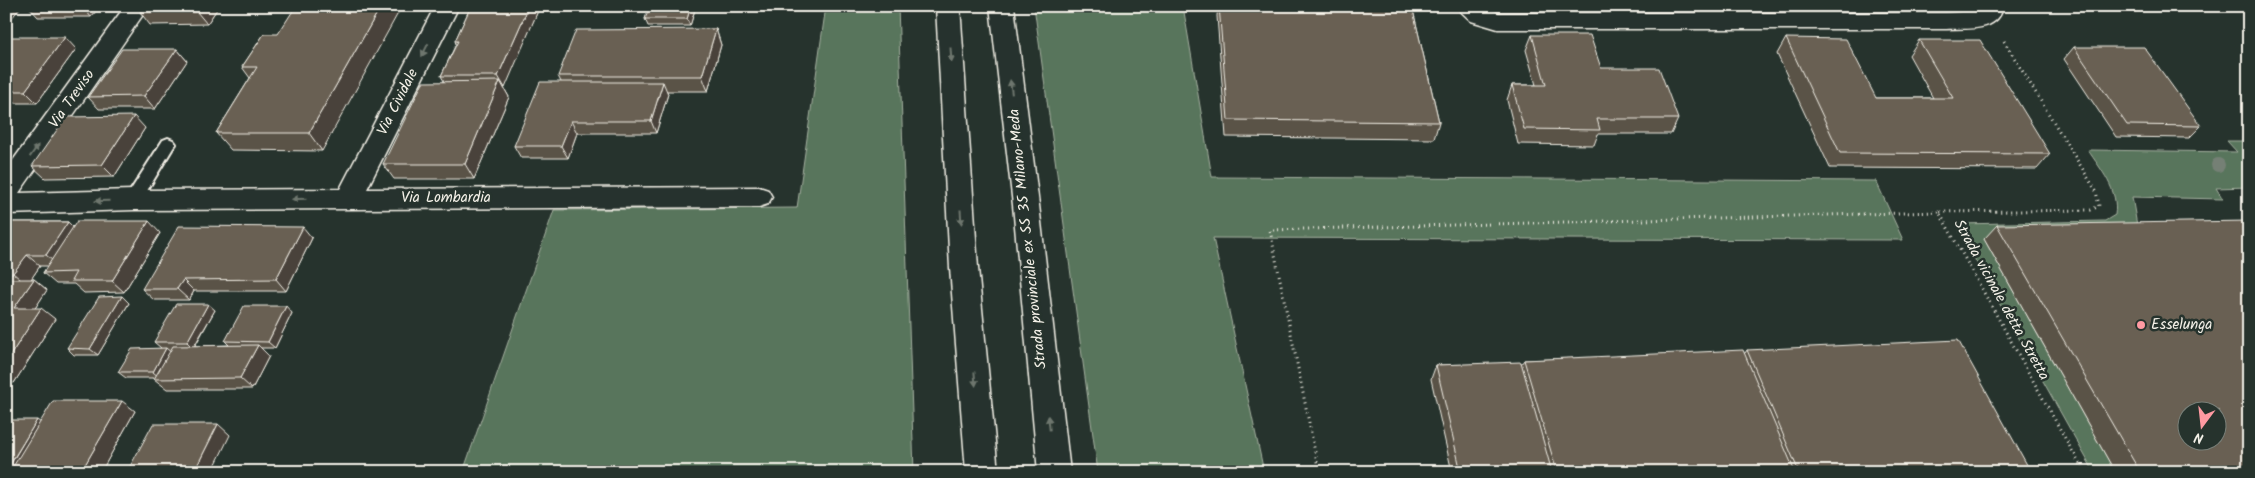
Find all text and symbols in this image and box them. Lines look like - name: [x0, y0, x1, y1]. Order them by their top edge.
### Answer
- one-way arrow: [421, 42, 429, 57]
- one-way arrow: [947, 47, 955, 63]
- street label: Via Treviso: [43, 64, 101, 134]
- street label: Via Cividale: [371, 64, 425, 140]
- one-way arrow: [1007, 79, 1015, 95]
- street label: Strada provinciale ex SS 35 Milano-Meda: [1002, 108, 1054, 370]
- one-way arrow: [29, 145, 39, 158]
- street label: Via Lombardia: [401, 186, 491, 210]
- one-way arrow: [291, 195, 307, 203]
- one-way arrow: [94, 198, 110, 206]
- one-way arrow: [958, 209, 966, 225]
- street label: Strada vicinale detta Stretta: [1947, 215, 2055, 385]
- place label: Esselunga: [2151, 313, 2212, 337]
- marker: Esselunga: [2135, 319, 2147, 331]
- one-way arrow: [971, 371, 979, 387]
- north arrow: [2178, 400, 2228, 450]
- one-way arrow: [1045, 415, 1053, 431]
- text: N: [2192, 426, 2206, 449]

